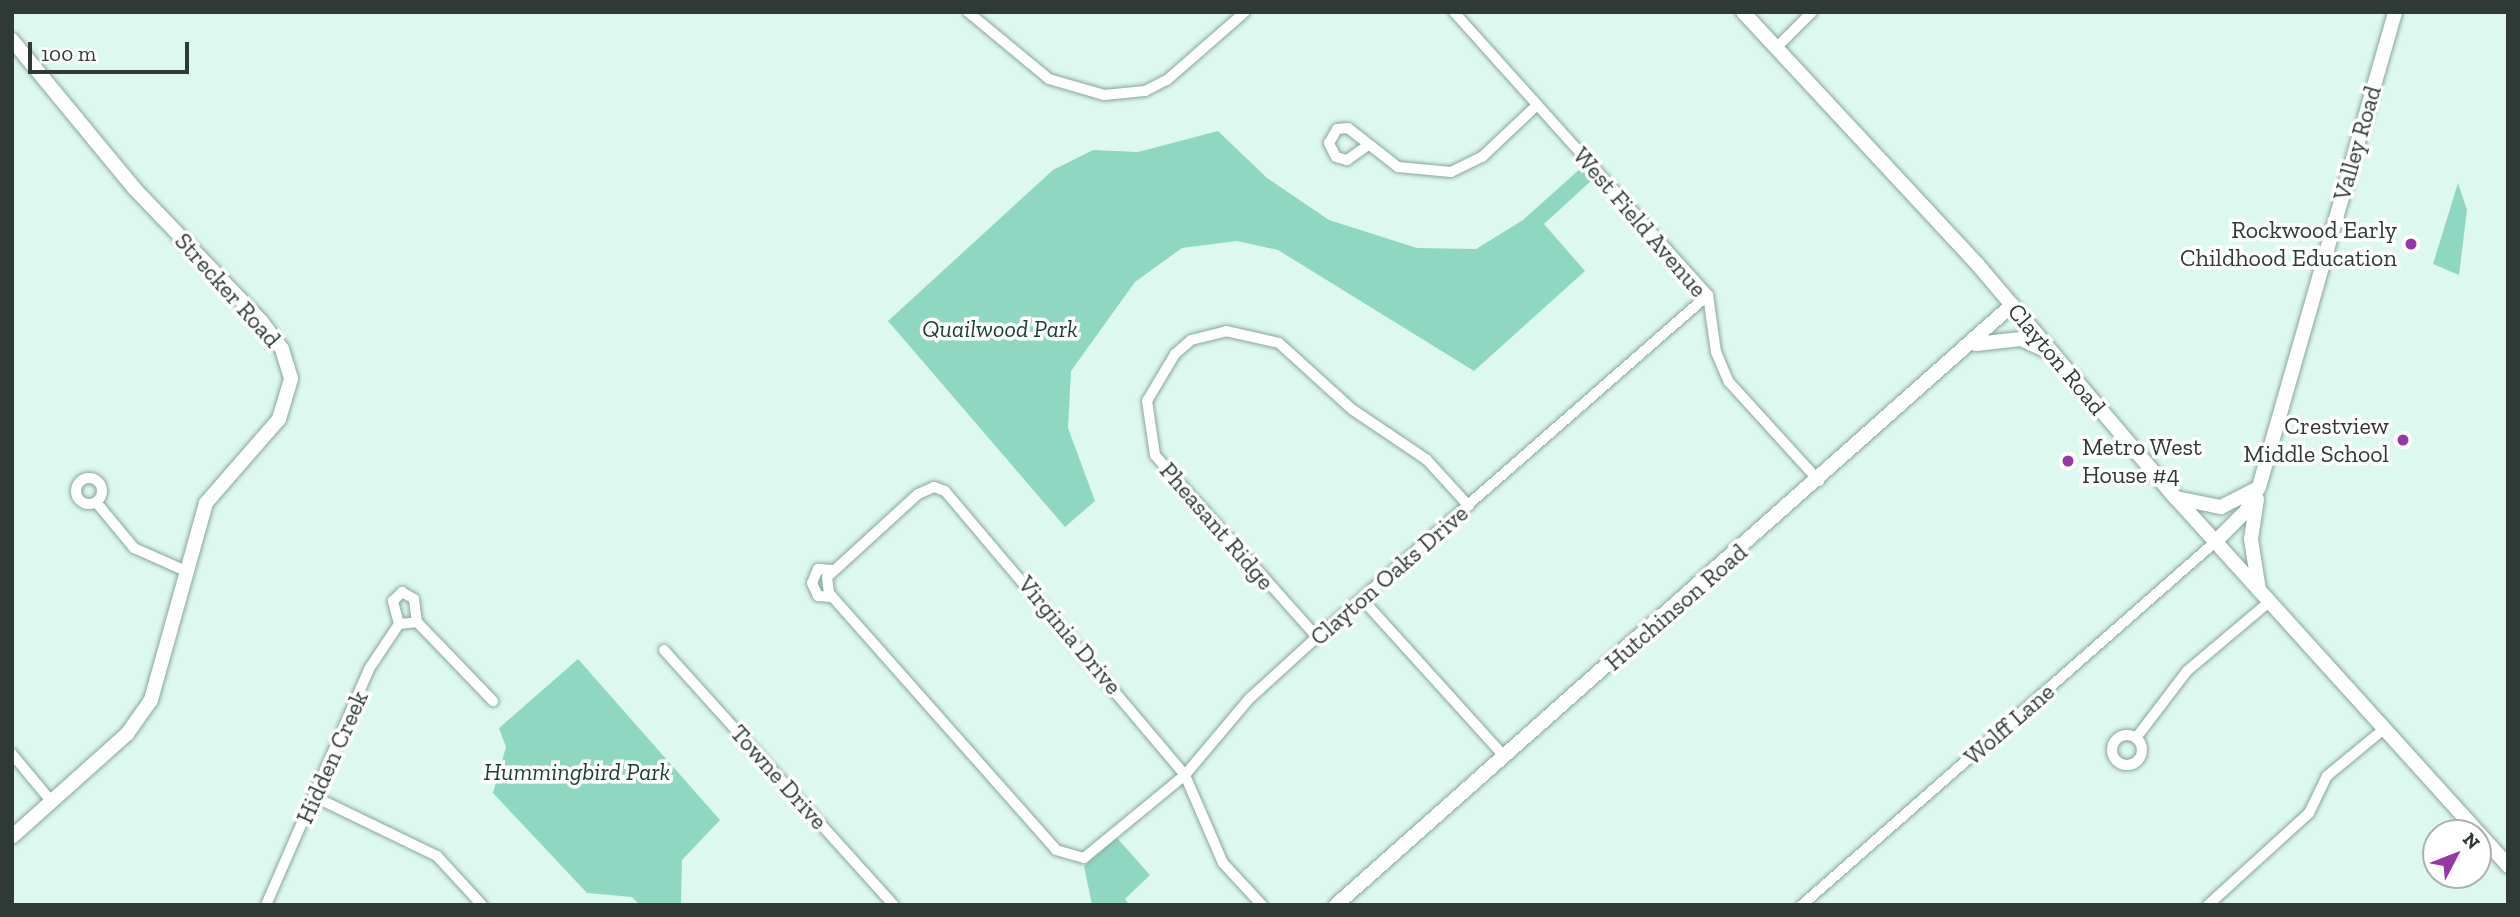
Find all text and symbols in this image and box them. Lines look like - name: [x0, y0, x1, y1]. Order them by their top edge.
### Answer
- scale bar: [32, 28, 192, 72]
- text: 100 m: [41, 41, 96, 66]
- street label: Valley Road: [2327, 82, 2387, 204]
- street label: West Field Avenue: [1567, 141, 1713, 303]
- place label: Rockwood Early Childhood Education: [2180, 216, 2397, 272]
- street label: Strecker Road: [169, 227, 287, 353]
- marker: Rockwood Early Childhood Education: [2403, 236, 2419, 252]
- street label: Clayton Road: [2002, 297, 2112, 421]
- park label: Quailwood Park: [922, 315, 1078, 343]
- place label: Crestview Middle School: [2243, 412, 2389, 468]
- marker: Crestview Middle School: [2395, 432, 2411, 448]
- place label: Metro West House #4: [2082, 433, 2203, 489]
- marker: Metro West House #4: [2060, 453, 2076, 469]
- street label: Pheasant Ridge: [1154, 456, 1280, 596]
- street label: Clayton Oaks Drive: [1304, 499, 1474, 651]
- street label: Hutchinson Road: [1599, 538, 1753, 676]
- street label: Virginia Drive: [1012, 570, 1128, 700]
- street label: Wolff Lane: [1958, 677, 2060, 771]
- street label: Hidden Creek: [290, 686, 374, 828]
- street label: Towne Drive: [725, 719, 833, 835]
- park label: Hummingbird Park: [484, 758, 670, 786]
- north arrow: [2422, 819, 2492, 889]
- text: N: [2458, 828, 2485, 854]

